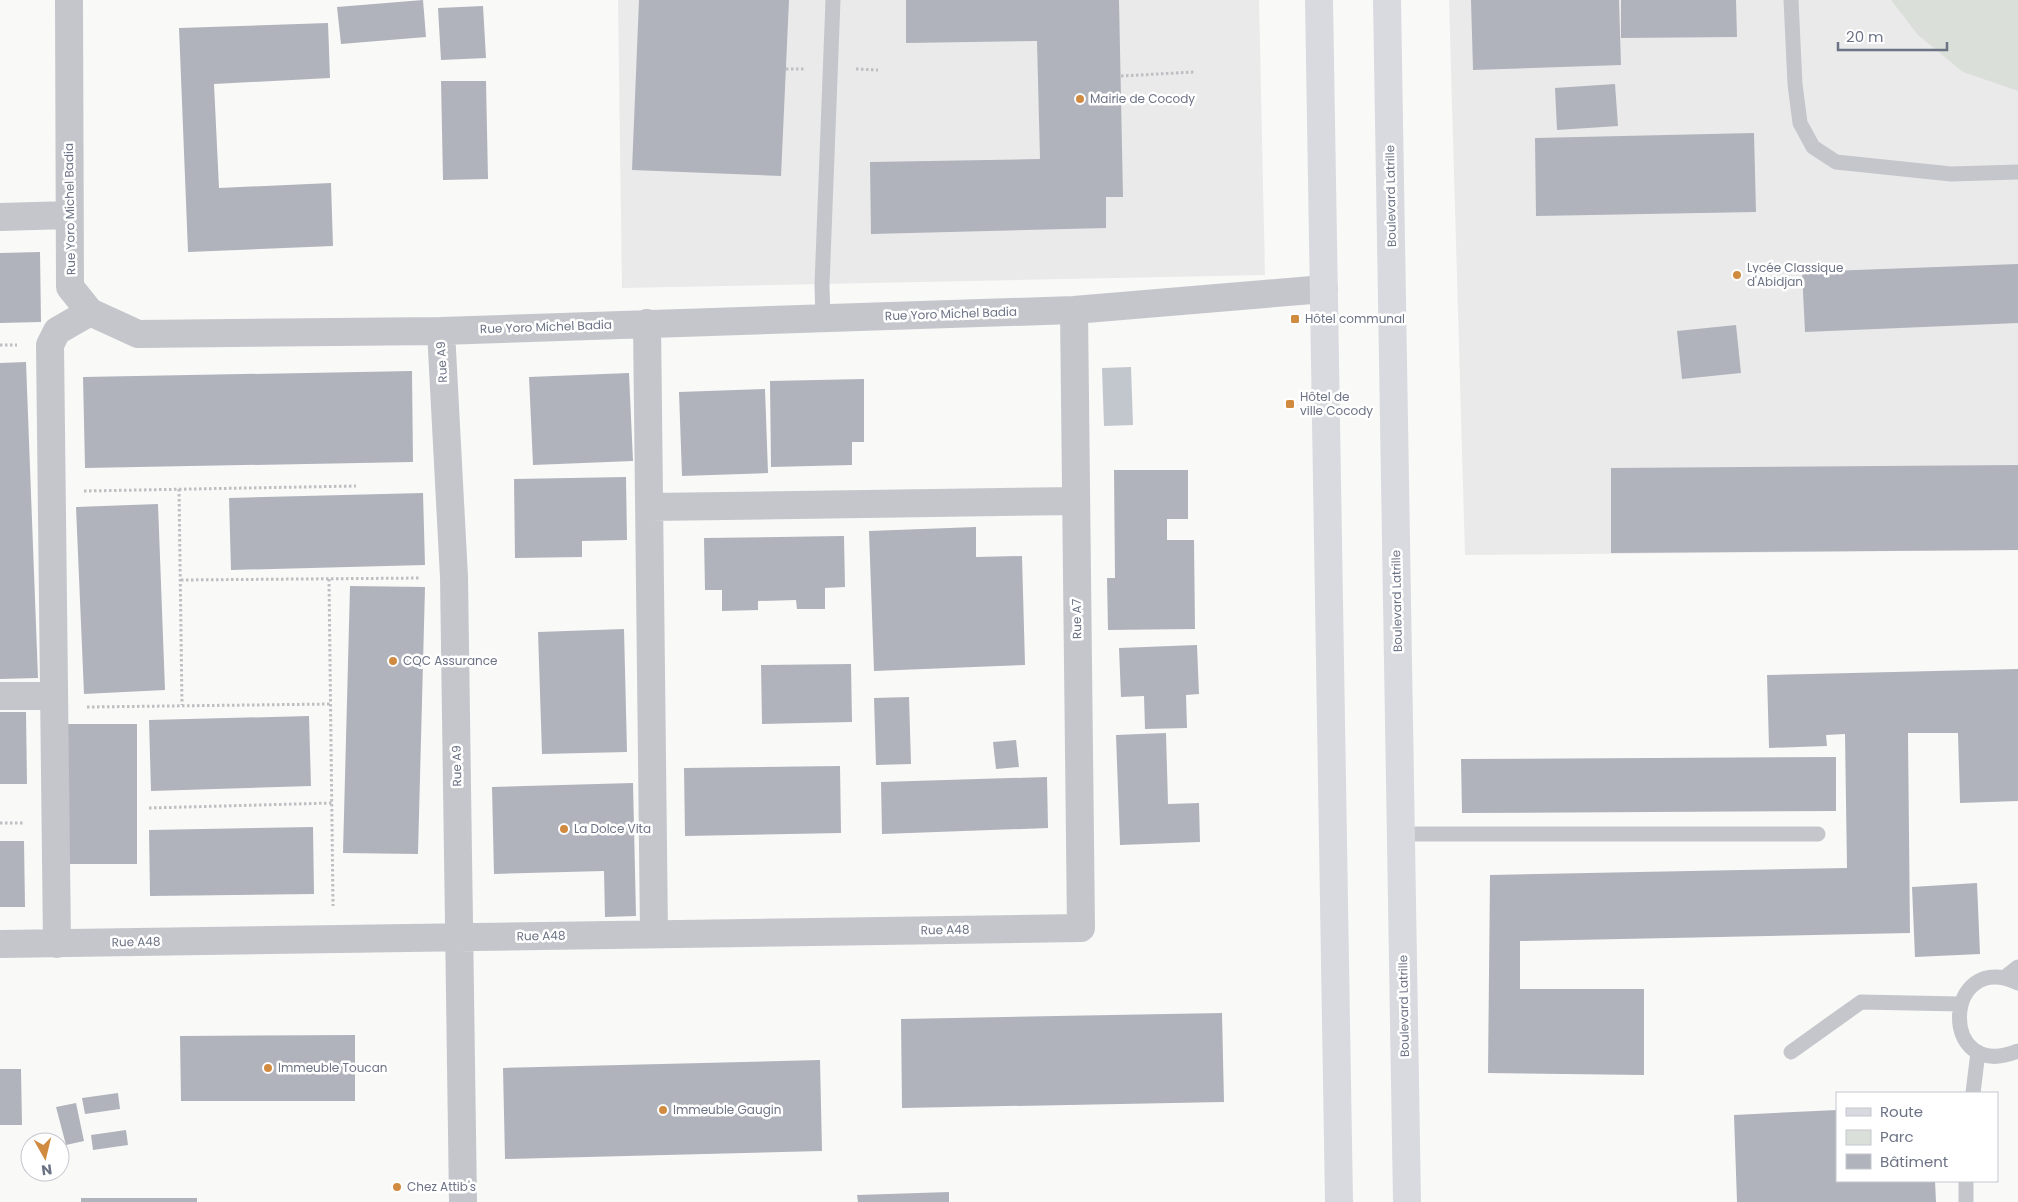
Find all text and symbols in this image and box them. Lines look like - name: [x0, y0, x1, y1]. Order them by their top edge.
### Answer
- scale bar: [1838, 20, 1947, 52]
- text: 20 m: [1846, 26, 1884, 47]
- place label: Mairie de Cocody: [1090, 90, 1195, 107]
- marker: Mairie de Cocody: [1074, 93, 1086, 105]
- street label: Rue Yoro Michel Badia: [60, 143, 79, 275]
- street label: Boulevard Latrille: [1381, 145, 1400, 247]
- place label: Lycée Classique d'Abidjan: [1747, 259, 1843, 290]
- marker: Lycée Classique d'Abidjan: [1731, 269, 1743, 281]
- street label: Rue Yoro Michel Badia: [885, 303, 1017, 324]
- place label: Hôtel communal: [1305, 310, 1405, 327]
- marker: Hôtel communal: [1289, 313, 1301, 325]
- street label: Rue Yoro Michel Badia: [480, 316, 612, 337]
- street label: Rue A9: [432, 341, 451, 383]
- place label: Hôtel de ville Cocody: [1300, 388, 1373, 419]
- marker: Hôtel de ville Cocody: [1284, 398, 1296, 410]
- street label: Boulevard Latrille: [1387, 550, 1406, 652]
- street label: Rue A7: [1068, 598, 1085, 639]
- place label: CQC Assurance: [403, 652, 497, 669]
- marker: CQC Assurance: [387, 655, 399, 667]
- street label: Rue A9: [448, 745, 465, 787]
- place label: La Dolce Vita: [574, 820, 651, 837]
- marker: La Dolce Vita: [558, 823, 570, 835]
- street label: Rue A48: [920, 921, 970, 938]
- street label: Rue A48: [516, 927, 566, 944]
- street label: Rue A48: [111, 933, 161, 950]
- street label: Boulevard Latrille: [1394, 955, 1413, 1057]
- place label: Immeuble Toucan: [278, 1059, 387, 1076]
- marker: Immeuble Toucan: [262, 1062, 274, 1074]
- legend: [1836, 1092, 1998, 1182]
- place label: Immeuble Gaugin: [673, 1101, 781, 1118]
- text: Route: [1880, 1101, 1923, 1122]
- marker: Immeuble Gaugin: [657, 1104, 669, 1116]
- text: Parc: [1880, 1126, 1914, 1147]
- north arrow: [20, 1132, 70, 1182]
- text: Bâtiment: [1880, 1151, 1948, 1172]
- text: N: [40, 1159, 53, 1181]
- place label: Chez Attib's: [407, 1178, 476, 1195]
- marker: Chez Attib's: [391, 1181, 403, 1193]

